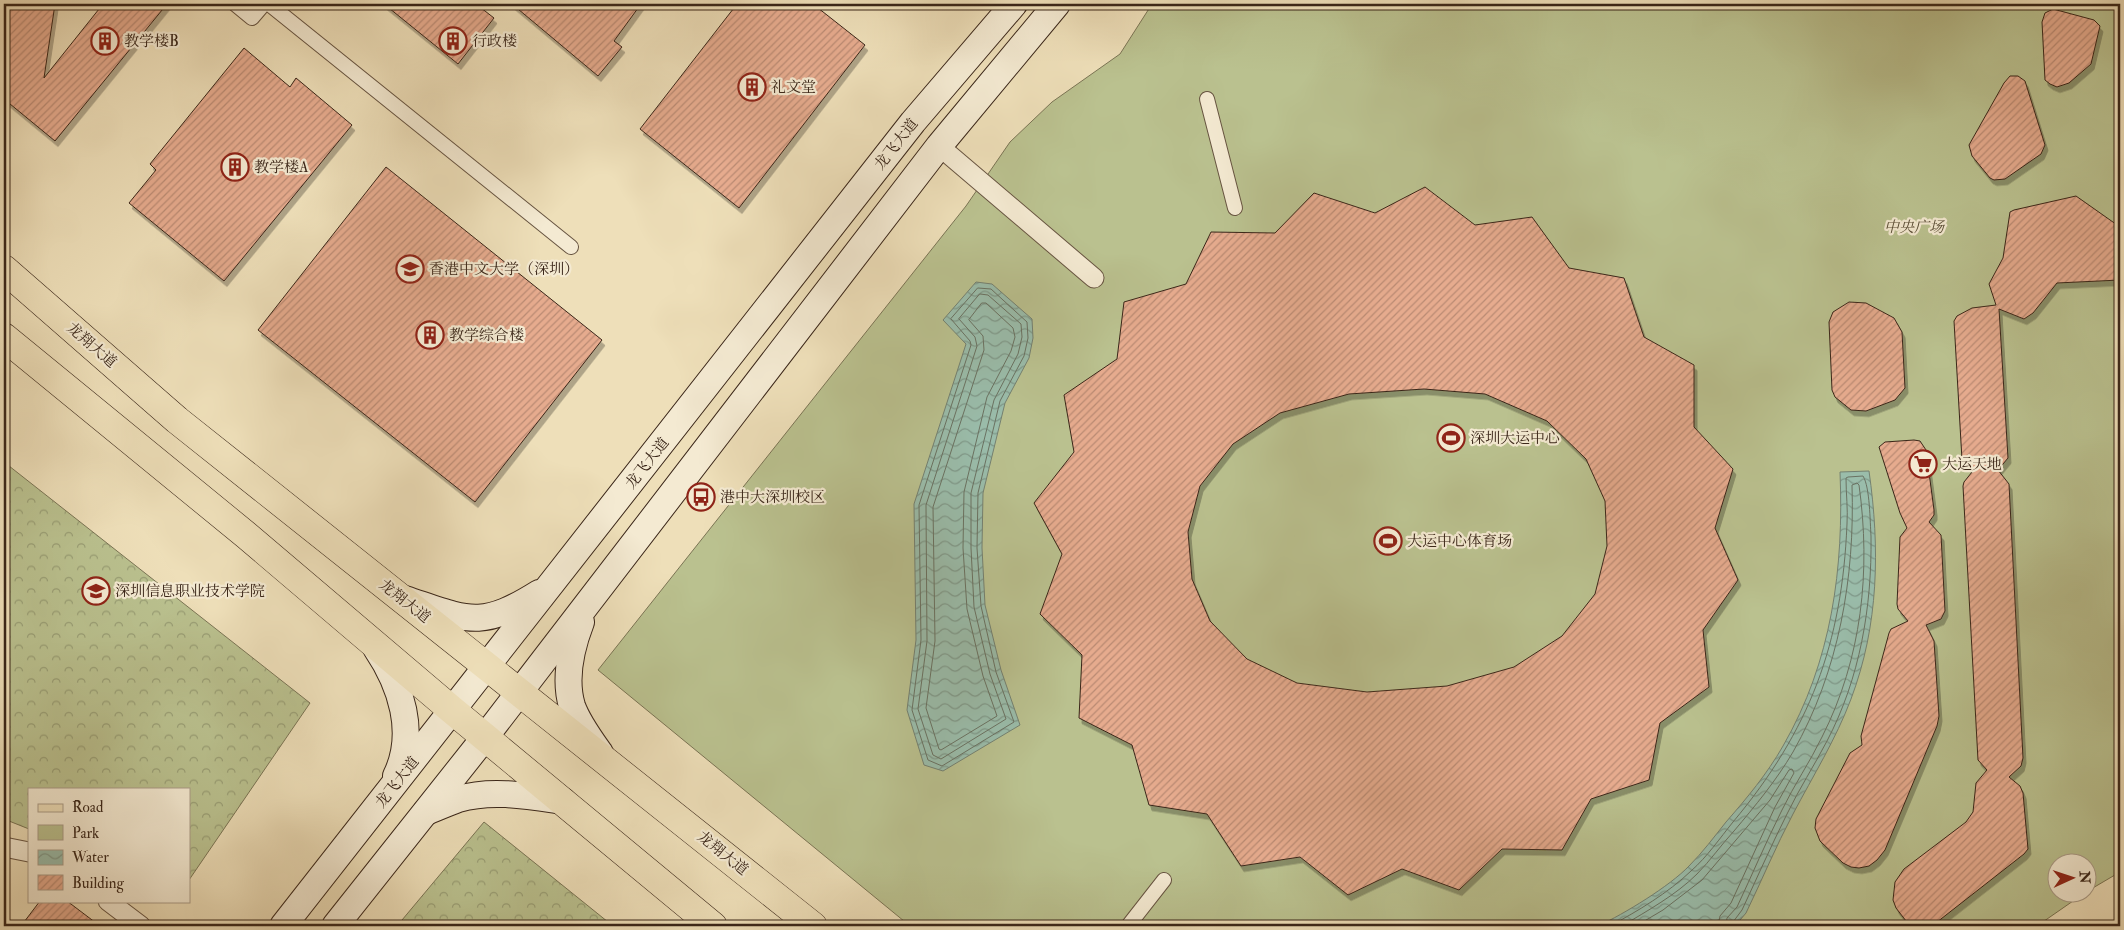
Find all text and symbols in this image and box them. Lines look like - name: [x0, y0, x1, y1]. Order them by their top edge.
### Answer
- building icon: 教学楼B: [90, 26, 120, 56]
- building icon: 行政楼: [438, 26, 468, 56]
- place label: 教学楼B: [124, 32, 179, 51]
- place label: 行政楼: [472, 32, 517, 51]
- building icon: 礼文堂: [737, 72, 767, 102]
- place label: 礼文堂: [771, 78, 816, 97]
- street label: 龙飞大道: [870, 115, 922, 174]
- building icon: 教学楼A: [220, 152, 250, 182]
- place label: 教学楼A: [254, 158, 309, 177]
- park label: 中央广场: [1884, 218, 1946, 237]
- school or university icon: 香港中文大学（深圳）: [395, 254, 425, 284]
- place label: 香港中文大学（深圳）: [429, 260, 579, 279]
- street label: 龙翔大道: [63, 319, 121, 372]
- building icon: 教学综合楼: [415, 320, 445, 350]
- place label: 教学综合楼: [449, 326, 524, 345]
- sports icon: 深圳大运中心: [1436, 423, 1466, 453]
- place label: 深圳大运中心: [1470, 429, 1560, 448]
- street label: 龙飞大道: [621, 434, 673, 493]
- supermarket icon: 大运天地: [1908, 449, 1938, 479]
- place label: 大运天地: [1942, 455, 2002, 474]
- bus stop icon: 港中大深圳校区: [686, 482, 716, 512]
- place label: 港中大深圳校区: [720, 488, 825, 507]
- sports icon: 大运中心体育场: [1373, 526, 1403, 556]
- place label: 大运中心体育场: [1407, 532, 1512, 551]
- street label: 龙翔大道: [375, 575, 434, 627]
- school or university icon: 深圳信息职业技术学院: [81, 576, 111, 606]
- place label: 深圳信息职业技术学院: [115, 582, 265, 601]
- street label: 龙飞大道: [371, 753, 423, 812]
- legend: [28, 788, 190, 902]
- text: Road: [72, 798, 104, 817]
- text: Park: [72, 824, 99, 843]
- street label: 龙翔大道: [693, 827, 752, 880]
- text: Water: [71, 848, 109, 867]
- north arrow: [2046, 852, 2096, 902]
- text: N: [2076, 870, 2093, 885]
- text: Building: [72, 874, 124, 893]

